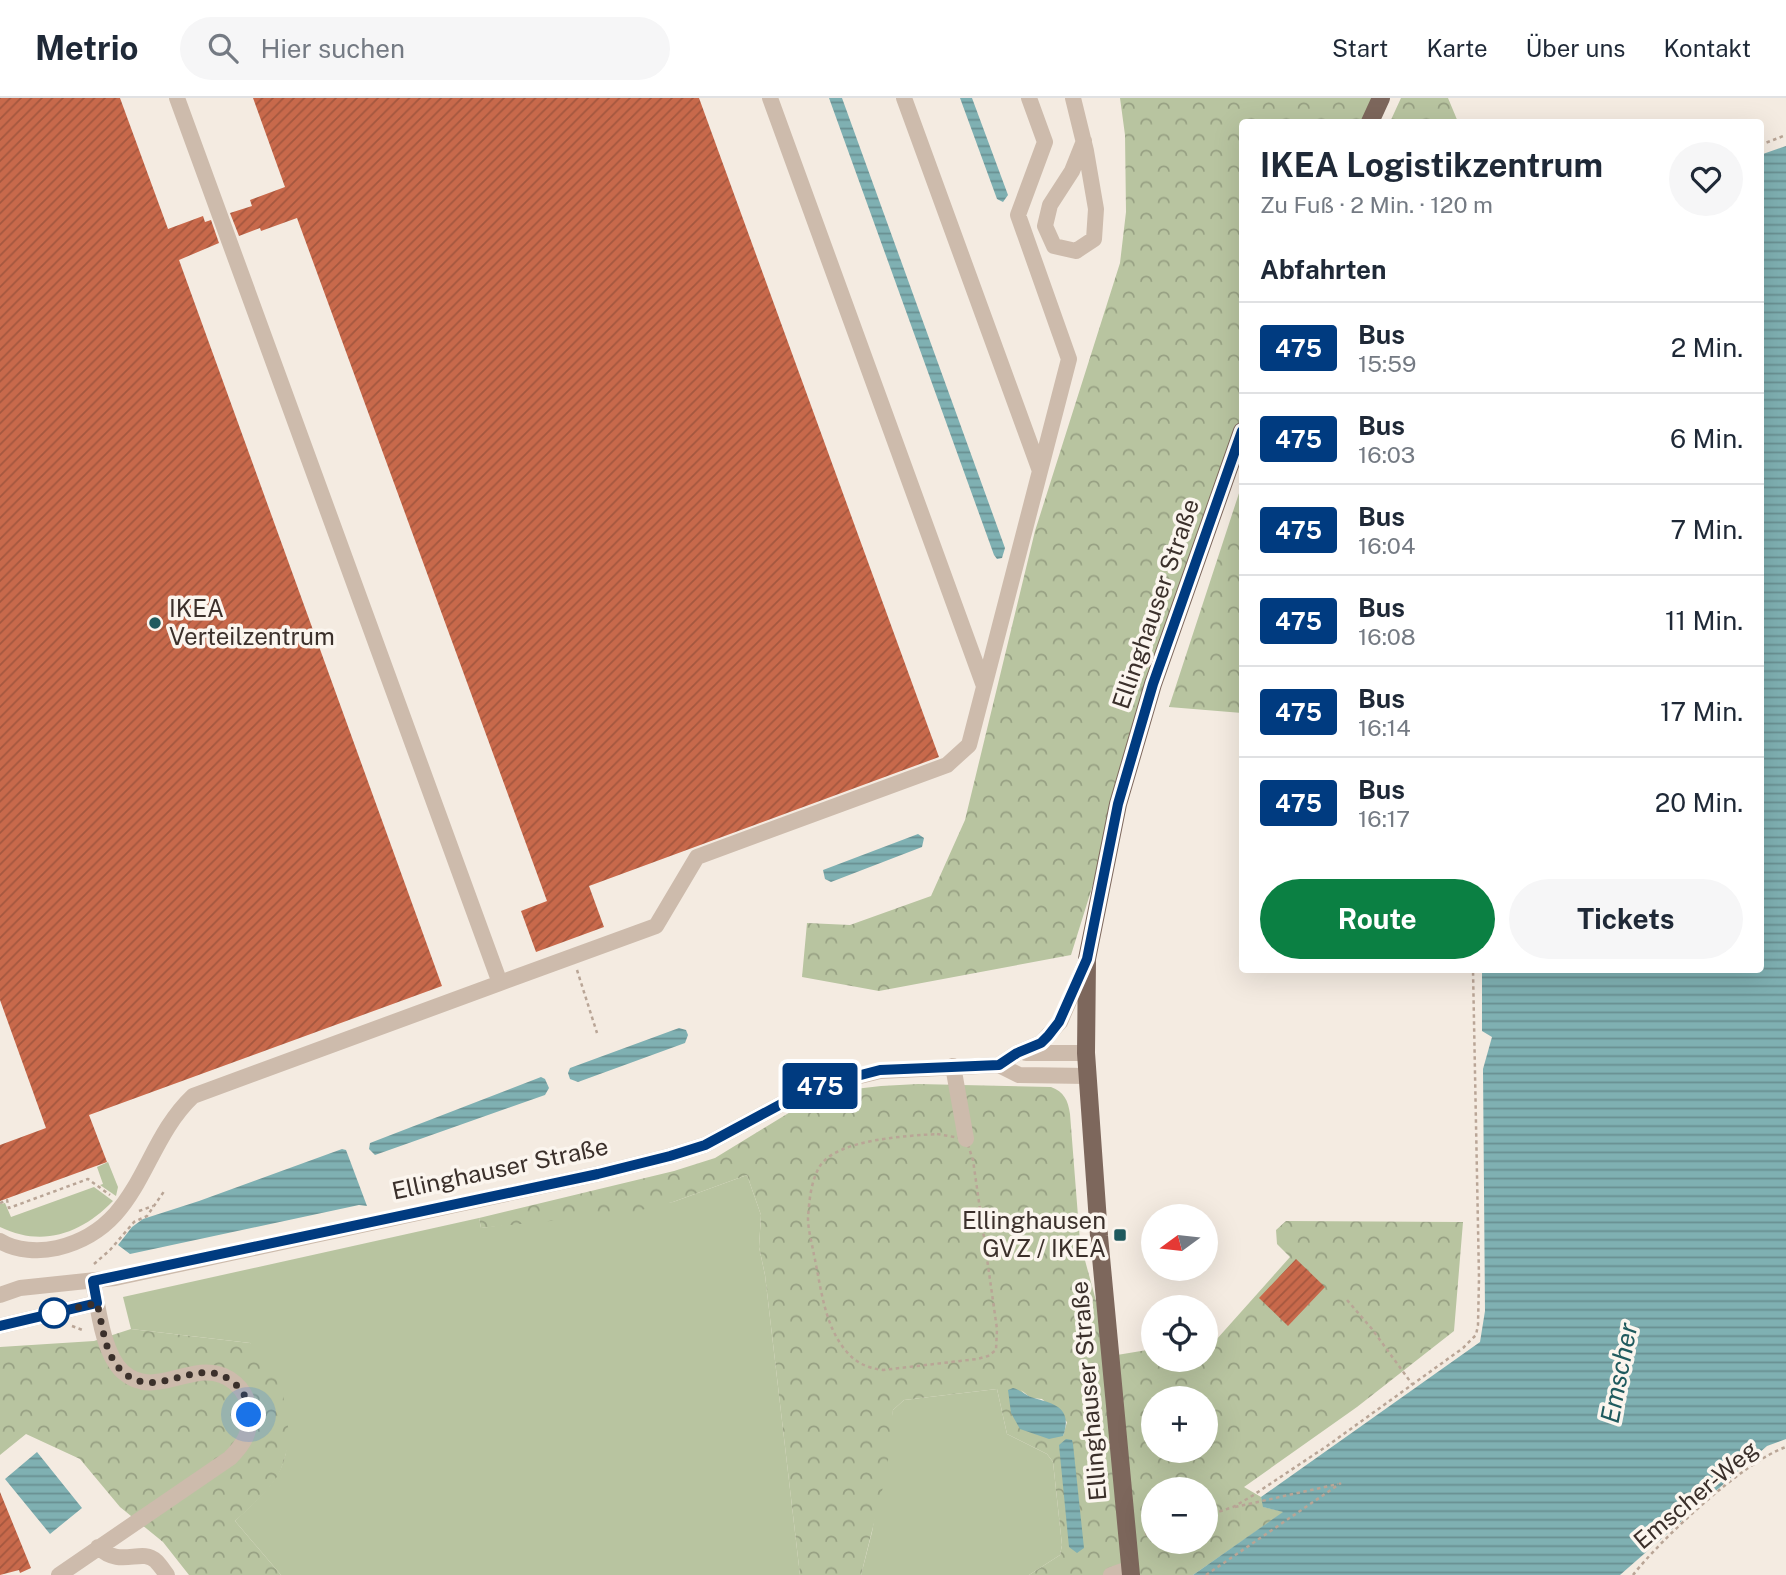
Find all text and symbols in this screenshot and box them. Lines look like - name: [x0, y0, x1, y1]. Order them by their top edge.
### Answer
- search box: [180, 17, 670, 80]
- text: Metrio: [35, 29, 138, 67]
- icon: search: [204, 29, 242, 67]
- text: Hier suchen: [260, 33, 405, 64]
- text: Start: [1332, 34, 1388, 62]
- text: Karte: [1426, 34, 1488, 62]
- text: Über uns: [1526, 34, 1625, 62]
- text: Kontakt: [1663, 34, 1751, 62]
- button: heart: [1669, 142, 1743, 216]
- text: IKEA Logistikzentrum: [1260, 146, 1603, 184]
- text: Zu Fuß · 2 Min. · 120 m: [1260, 191, 1493, 218]
- text: Abfahrten: [1260, 254, 1386, 285]
- text: Bus: [1358, 319, 1405, 350]
- text: 2 Min.: [1671, 332, 1743, 363]
- text: 475: [1275, 334, 1322, 362]
- text: 15:59: [1358, 350, 1416, 377]
- text: Bus: [1358, 410, 1405, 441]
- text: 6 Min.: [1670, 423, 1743, 454]
- text: 475: [1275, 425, 1322, 453]
- text: 16:03: [1358, 441, 1415, 468]
- street label: Ellinghauser Straße: [1106, 495, 1204, 712]
- text: Bus: [1358, 501, 1405, 532]
- text: 7 Min.: [1671, 514, 1743, 545]
- text: 475: [1275, 516, 1322, 544]
- text: 16:04: [1358, 532, 1415, 559]
- text: Bus: [1358, 592, 1405, 623]
- place label: IKEA Verteilzentrum: [169, 594, 335, 650]
- text: 11 Min.: [1665, 605, 1743, 636]
- text: 475: [1275, 607, 1322, 635]
- marker: IKEA Verteilzentrum: [147, 615, 163, 631]
- text: 16:08: [1358, 623, 1416, 650]
- text: Bus: [1358, 683, 1405, 714]
- text: 17 Min.: [1660, 696, 1743, 727]
- text: 475: [1275, 698, 1322, 726]
- text: 16:14: [1358, 714, 1411, 741]
- text: Bus: [1358, 774, 1405, 805]
- text: 20 Min.: [1655, 787, 1743, 818]
- text: 475: [1275, 789, 1322, 817]
- text: 16:17: [1358, 805, 1410, 832]
- button: Route: [1260, 879, 1495, 959]
- button: Tickets: [1509, 879, 1743, 959]
- line badge: 475: [780, 1063, 860, 1109]
- text: 475: [797, 1072, 843, 1100]
- street label: Ellinghauser Straße: [389, 1131, 610, 1205]
- north arrow: [1141, 1204, 1218, 1281]
- map controls: [1141, 1204, 1218, 1554]
- place label: Ellinghausen GVZ / IKEA: [962, 1206, 1106, 1262]
- marker: Ellinghausen GVZ / IKEA: [1112, 1227, 1128, 1243]
- street label: Ellinghauser Straße: [1064, 1280, 1112, 1502]
- button: locate: [1141, 1295, 1218, 1372]
- unlabelled marker: [39, 1298, 69, 1328]
- water label: Emscher: [1594, 1320, 1643, 1426]
- button: +: [1141, 1386, 1218, 1463]
- your location: [231, 1397, 266, 1432]
- street label: Emscher-Weg: [1628, 1434, 1763, 1554]
- button: −: [1141, 1477, 1218, 1554]

